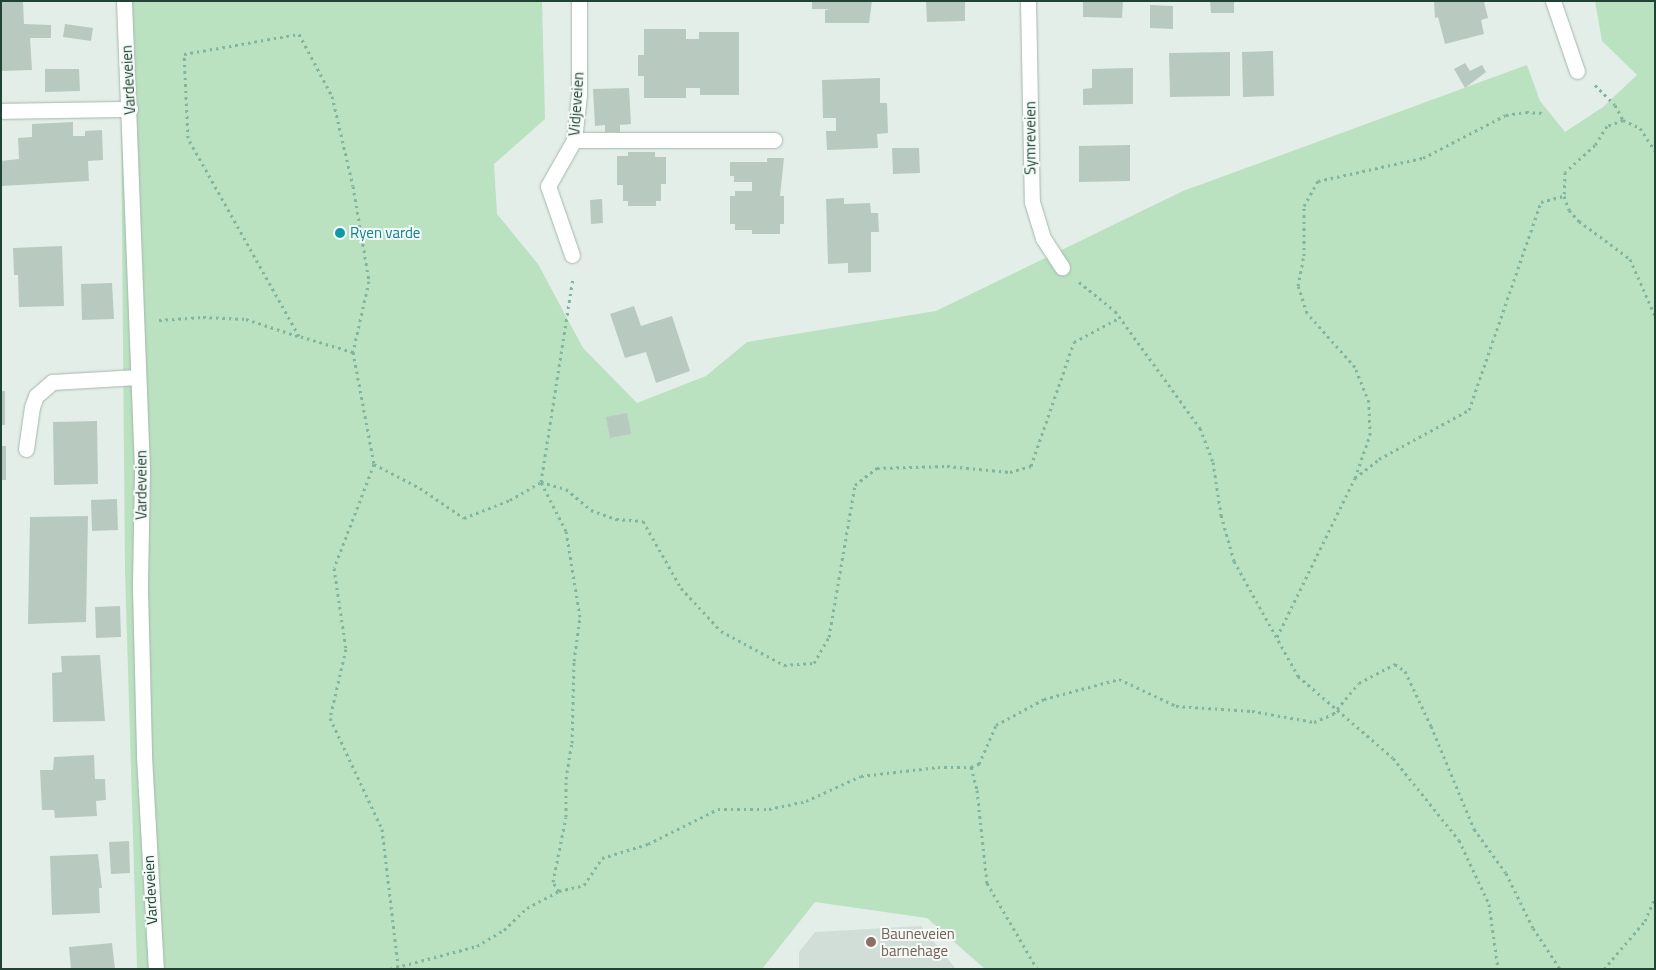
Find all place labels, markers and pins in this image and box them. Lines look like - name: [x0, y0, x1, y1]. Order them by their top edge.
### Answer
- place label: Ryen varde: [350, 224, 420, 242]
- marker: Ryen varde: [334, 227, 346, 239]
- place label: Bauneveien barnehage: [881, 924, 955, 959]
- marker: Bauneveien barnehage: [865, 936, 877, 948]

